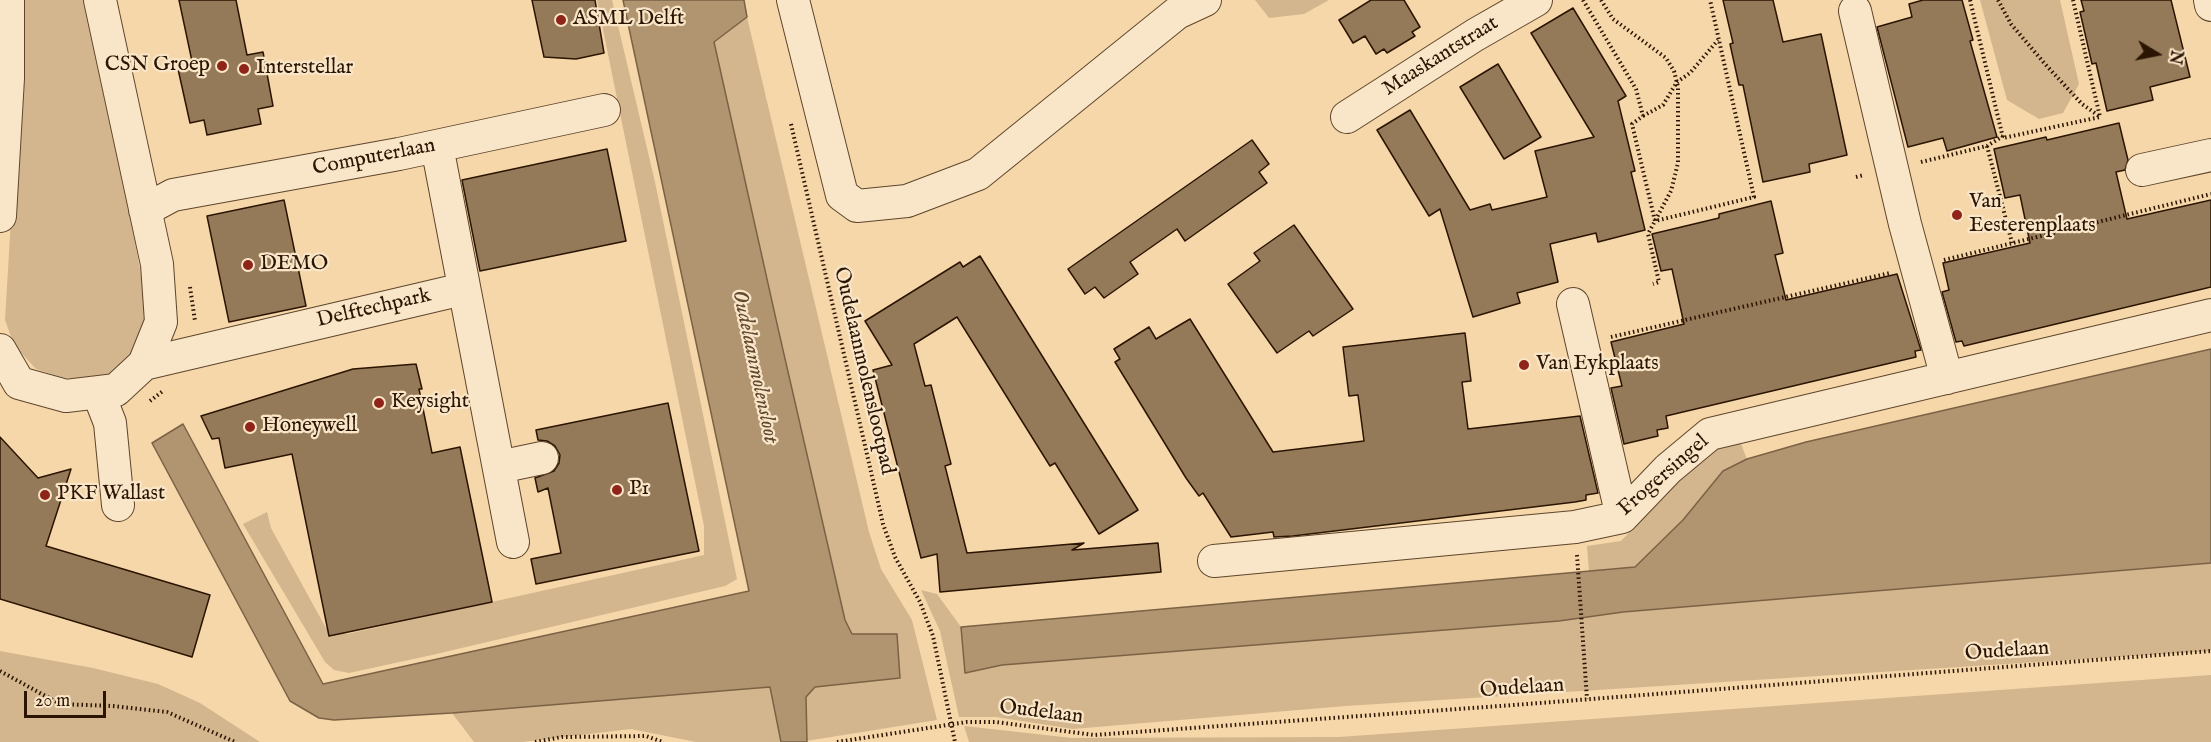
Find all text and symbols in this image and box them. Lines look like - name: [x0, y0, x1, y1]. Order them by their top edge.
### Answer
- place label: ASML Delft: [573, 7, 684, 33]
- street label: Maaskantstraat: [1379, 11, 1503, 103]
- marker: ASML Delft: [554, 13, 568, 27]
- north arrow: [2127, 24, 2187, 84]
- text: N: [2164, 49, 2186, 66]
- place label: CSN Groep: [105, 53, 210, 79]
- place label: Interstellar: [256, 56, 353, 82]
- marker: CSN Groep: [215, 59, 229, 73]
- marker: Interstellar: [237, 62, 251, 76]
- street label: Computerlaan: [311, 134, 437, 182]
- place label: Van Eesterenplaats: [1969, 190, 2096, 240]
- marker: Van Eesterenplaats: [1950, 208, 1964, 222]
- place label: DEMO: [260, 252, 328, 278]
- marker: DEMO: [241, 258, 255, 272]
- street label: Oudelaanmolenslootpad: [827, 265, 899, 477]
- street label: Delftechpark: [315, 284, 433, 334]
- water label: Oudelaanmolensloot: [725, 288, 783, 446]
- place label: Van Eykplaats: [1536, 352, 1659, 378]
- marker: Van Eykplaats: [1517, 358, 1531, 372]
- place label: Keysight: [391, 390, 469, 416]
- marker: Keysight: [372, 396, 386, 410]
- place label: Honeywell: [262, 414, 357, 440]
- marker: Honeywell: [243, 420, 257, 434]
- street label: Frogersingel: [1614, 430, 1714, 522]
- place label: P1: [629, 477, 649, 503]
- place label: PKF Wallast: [57, 482, 165, 508]
- marker: P1: [610, 483, 624, 497]
- marker: PKF Wallast: [38, 488, 52, 502]
- street label: Oudelaan: [1964, 636, 2050, 668]
- street label: Oudelaan: [1479, 673, 1565, 705]
- scale bar: [27, 679, 110, 717]
- text: 20 m: [35, 690, 70, 713]
- street label: Oudelaan: [998, 695, 1084, 731]

